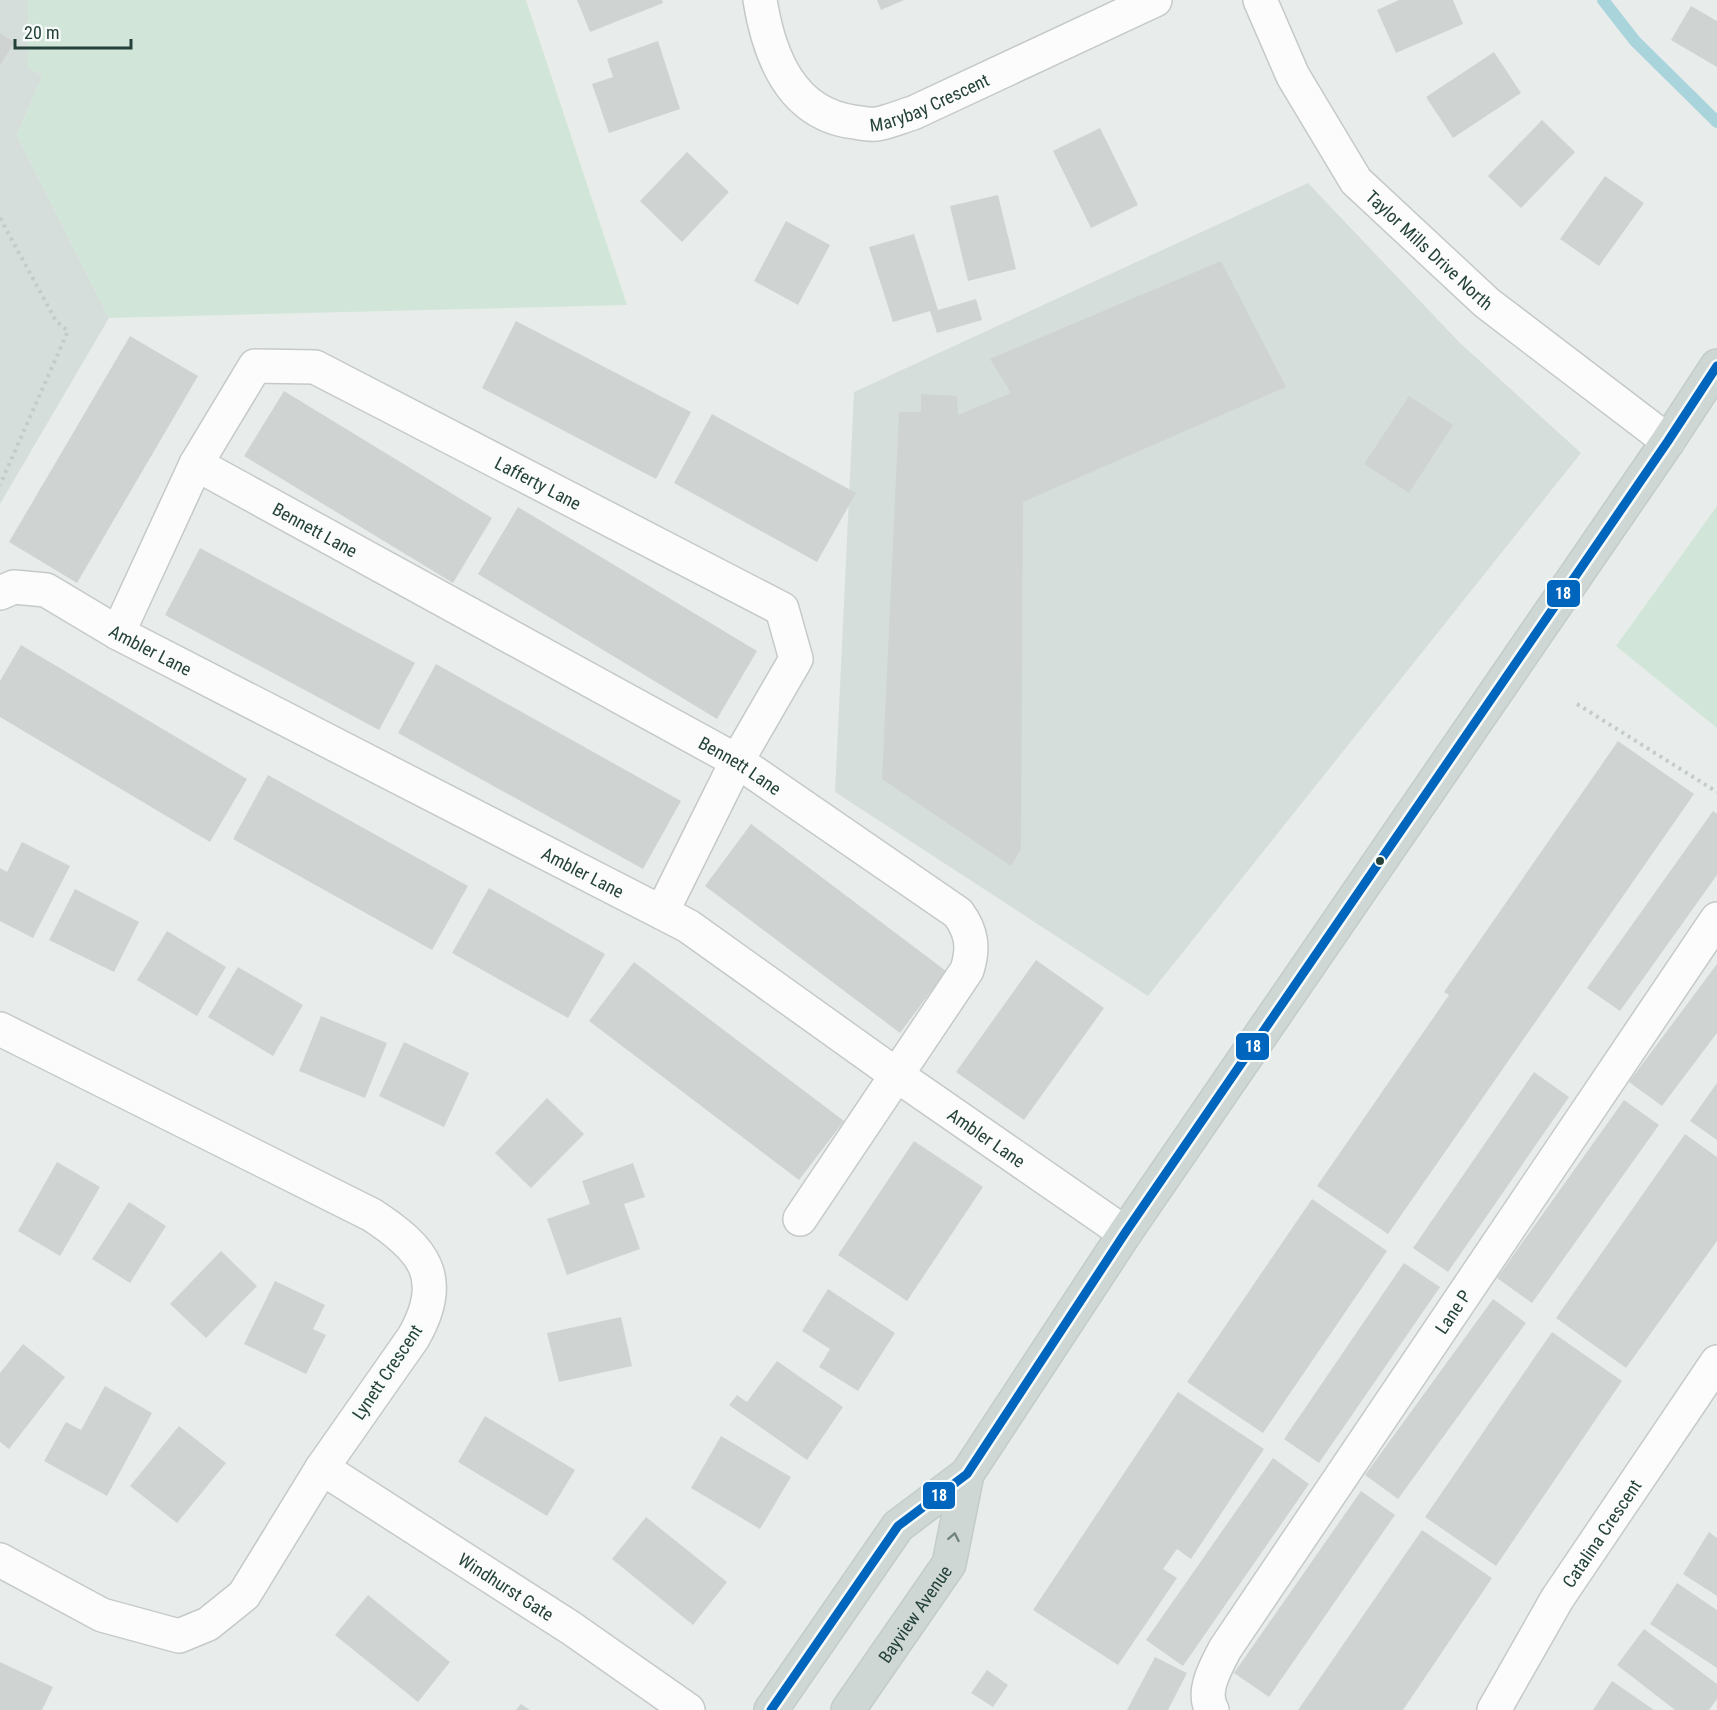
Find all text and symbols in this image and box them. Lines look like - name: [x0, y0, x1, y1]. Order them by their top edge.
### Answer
- scale bar: [15, 12, 130, 50]
- text: 20 m: [24, 22, 59, 43]
- street label: Marybay Crescent: [868, 69, 992, 135]
- street label: Taylor Mills Drive North: [1362, 185, 1497, 314]
- street label: Lafferty Lane: [492, 452, 585, 514]
- street label: Bennett Lane: [269, 498, 361, 561]
- line badge: 18: [1546, 579, 1581, 608]
- text: 18: [1555, 584, 1571, 603]
- street label: Ambler Lane: [106, 620, 195, 680]
- street label: Bennett Lane: [695, 732, 785, 799]
- street label: Ambler Lane: [538, 842, 627, 902]
- unlabelled marker: [1374, 855, 1386, 867]
- line badge: 18: [1235, 1032, 1270, 1061]
- text: 18: [1245, 1037, 1261, 1056]
- street label: Ambler Lane: [944, 1103, 1029, 1171]
- street label: Lane P: [1430, 1286, 1475, 1338]
- street label: Lynett Crescent: [348, 1321, 426, 1423]
- street label: Catalina Crescent: [1558, 1475, 1645, 1591]
- line badge: 18: [922, 1481, 956, 1510]
- text: 18: [931, 1486, 947, 1505]
- one-way arrow: [947, 1532, 960, 1542]
- street label: Windhurst Gate: [455, 1548, 558, 1625]
- street label: Bayview Avenue: [874, 1561, 956, 1667]

